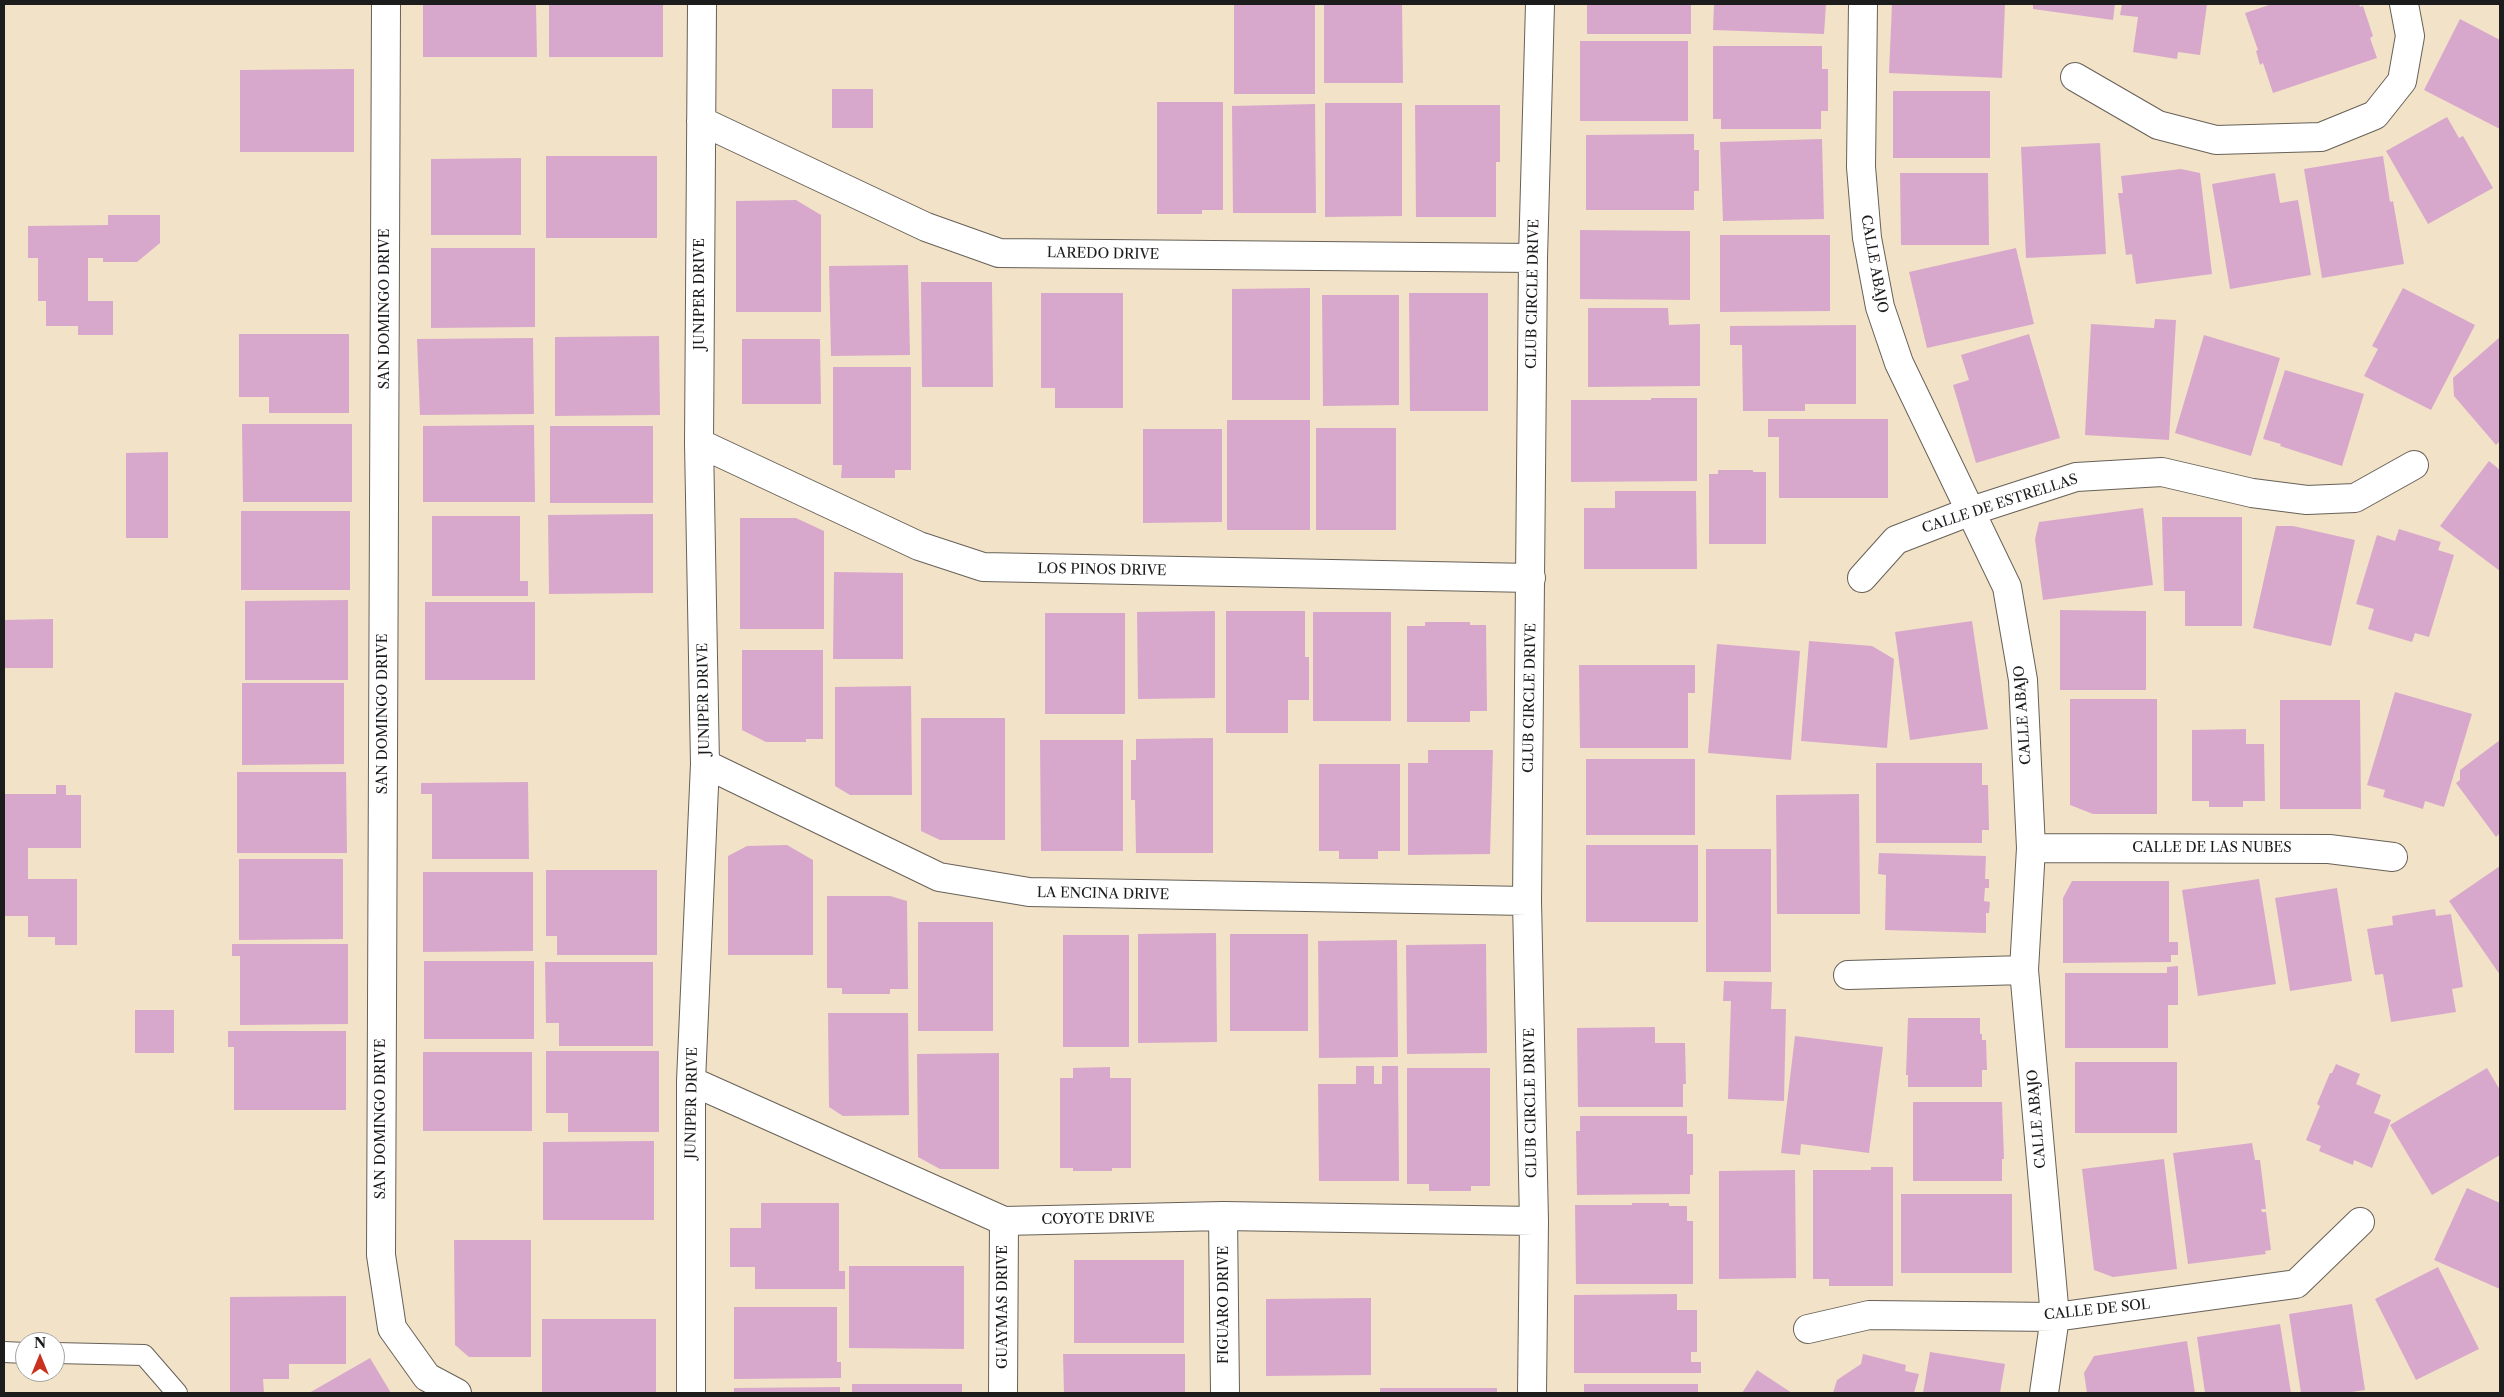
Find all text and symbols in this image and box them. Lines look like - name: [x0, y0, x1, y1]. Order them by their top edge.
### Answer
- street label: CALLE ABAJO: [1857, 213, 1891, 315]
- street label: CLUB CIRCLE DRIVE: [1523, 219, 1543, 369]
- street label: SAN DOMINGO DRIVE: [377, 229, 393, 389]
- street label: JUNIPER DRIVE: [692, 238, 708, 350]
- street label: LAREDO DRIVE: [1047, 245, 1159, 263]
- street label: CALLE DE ESTRELLAS: [1920, 471, 2080, 537]
- street label: LOS PINOS DRIVE: [1037, 560, 1167, 580]
- street label: CLUB CIRCLE DRIVE: [1520, 623, 1540, 773]
- street label: SAN DOMINGO DRIVE: [375, 634, 391, 794]
- street label: JUNIPER DRIVE: [695, 643, 713, 755]
- street label: CALLE ABAJO: [2011, 665, 2035, 765]
- street label: CALLE DE LAS NUBES: [2132, 840, 2292, 856]
- street label: LA ENCINA DRIVE: [1037, 884, 1169, 904]
- street label: CLUB CIRCLE DRIVE: [1521, 1028, 1541, 1178]
- street label: SAN DOMINGO DRIVE: [373, 1039, 389, 1199]
- street label: JUNIPER DRIVE: [683, 1047, 701, 1159]
- street label: CALLE ABAJO: [2024, 1069, 2050, 1169]
- street label: COYOTE DRIVE: [1041, 1210, 1155, 1228]
- street label: GUAYMAS DRIVE: [995, 1245, 1011, 1369]
- street label: FIGUARO DRIVE: [1216, 1246, 1232, 1364]
- street label: CALLE DE SOL: [2043, 1296, 2151, 1324]
- north arrow: [15, 1332, 65, 1382]
- text: N: [34, 1334, 46, 1352]

